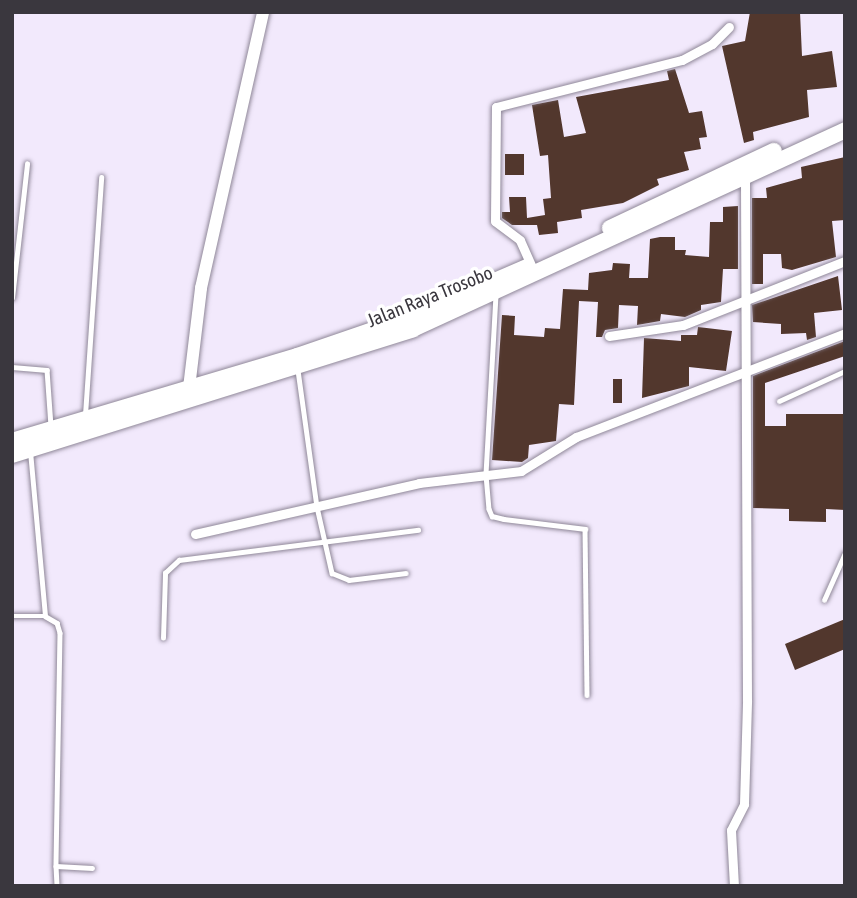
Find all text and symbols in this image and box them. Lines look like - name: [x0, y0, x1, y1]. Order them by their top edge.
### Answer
- street label: Jalan Raya Trosobo: [364, 261, 496, 333]

